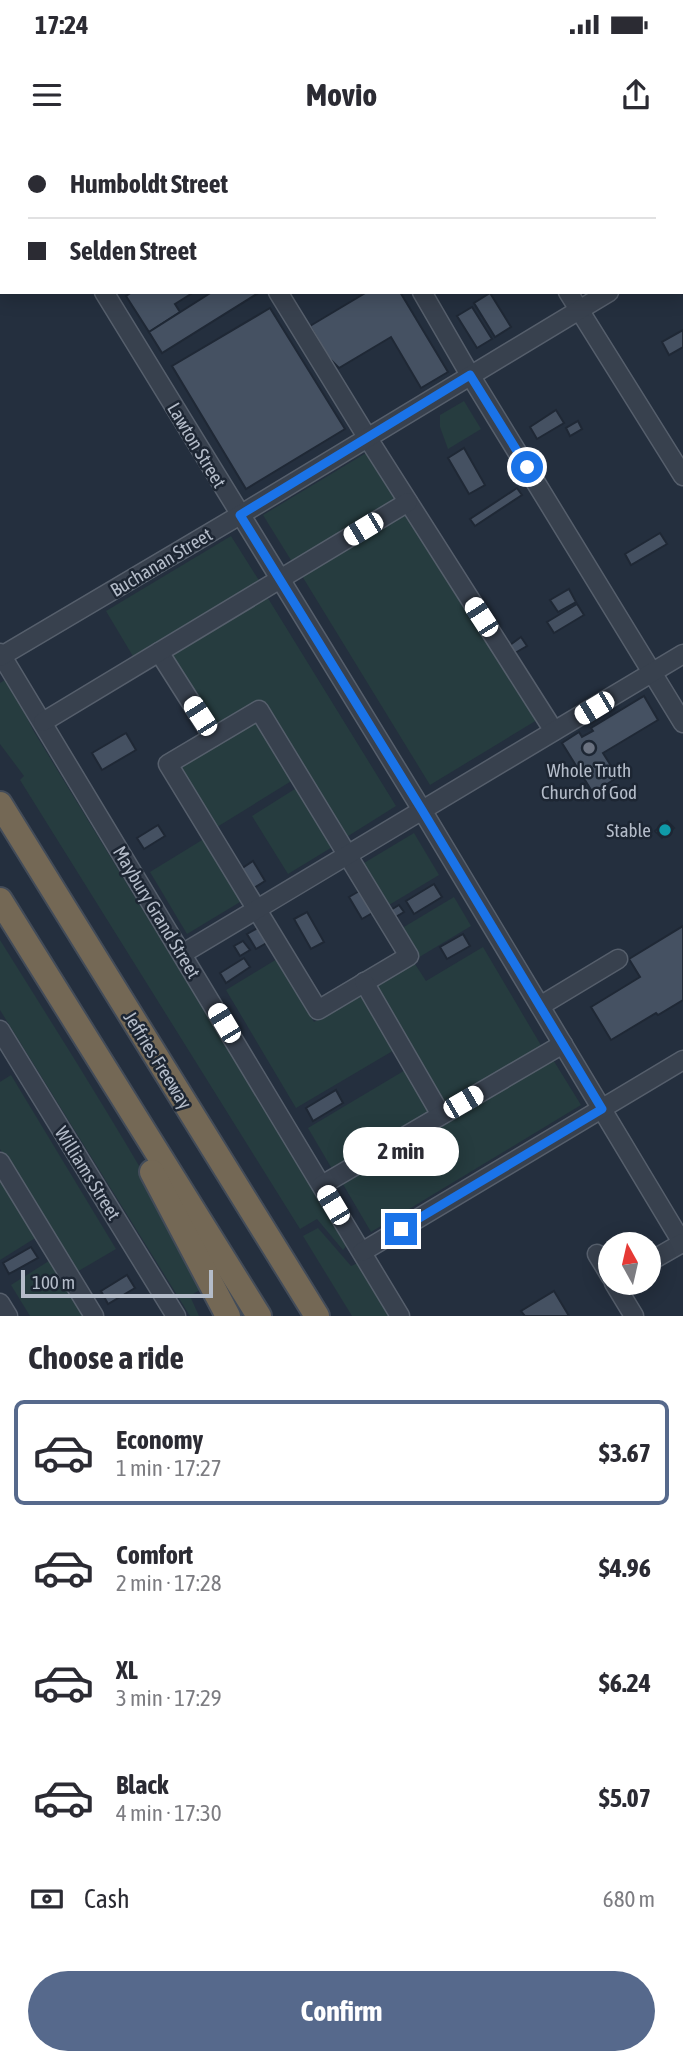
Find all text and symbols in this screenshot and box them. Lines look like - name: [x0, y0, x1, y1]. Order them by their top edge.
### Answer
- text: 17:24: [35, 10, 89, 40]
- icon: menu: [28, 76, 66, 114]
- text: Movio: [306, 76, 377, 113]
- icon: share: [617, 76, 655, 114]
- text: Humboldt Street: [70, 169, 228, 199]
- text: Selden Street: [70, 236, 197, 266]
- street label: Lawton Street: [163, 399, 231, 491]
- route start: [511, 451, 543, 483]
- car: [340, 509, 387, 549]
- street label: Buchanan Street: [106, 523, 216, 601]
- car: [461, 594, 502, 640]
- car: [571, 688, 618, 728]
- car: [180, 693, 221, 739]
- marker: Whole Truth Church of God: [581, 740, 597, 756]
- place label: Whole Truth Church of God: [541, 759, 637, 803]
- place label: Stable: [606, 819, 651, 841]
- marker: Stable: [657, 822, 673, 838]
- street label: Maybury Grand Street: [109, 842, 205, 982]
- car: [205, 1000, 244, 1046]
- street label: Jeffries Freeway: [119, 1007, 197, 1113]
- car: [440, 1082, 487, 1122]
- street label: Williams Street: [51, 1122, 125, 1224]
- callout: 2 min: [343, 1128, 459, 1176]
- text: 2 min: [378, 1138, 424, 1164]
- car: [314, 1182, 353, 1228]
- route end: [385, 1213, 417, 1245]
- north arrow: [598, 1232, 662, 1295]
- map controls: [598, 1232, 661, 1295]
- scale bar: [21, 1267, 214, 1299]
- text: 100 m: [32, 1271, 75, 1293]
- text: Choose a ride: [28, 1339, 184, 1376]
- icon: car: [32, 1421, 95, 1484]
- text: Economy: [116, 1425, 203, 1455]
- text: $3.67: [599, 1438, 651, 1468]
- text: 1 min · 17:27: [116, 1455, 222, 1481]
- icon: car: [32, 1536, 95, 1599]
- text: Comfort: [116, 1540, 193, 1570]
- text: $4.96: [599, 1553, 651, 1583]
- text: 2 min · 17:28: [116, 1570, 222, 1596]
- icon: car: [32, 1651, 95, 1714]
- text: XL: [116, 1655, 138, 1685]
- text: $6.24: [599, 1668, 651, 1698]
- text: 3 min · 17:29: [116, 1685, 222, 1711]
- icon: car: [32, 1766, 95, 1829]
- text: Black: [116, 1770, 168, 1800]
- text: $5.07: [599, 1783, 651, 1813]
- text: 4 min · 17:30: [116, 1800, 222, 1826]
- icon: cash: [28, 1880, 66, 1918]
- text: Cash: [84, 1884, 130, 1914]
- text: 680 m: [603, 1886, 655, 1912]
- button: Confirm: [28, 1971, 655, 2051]

